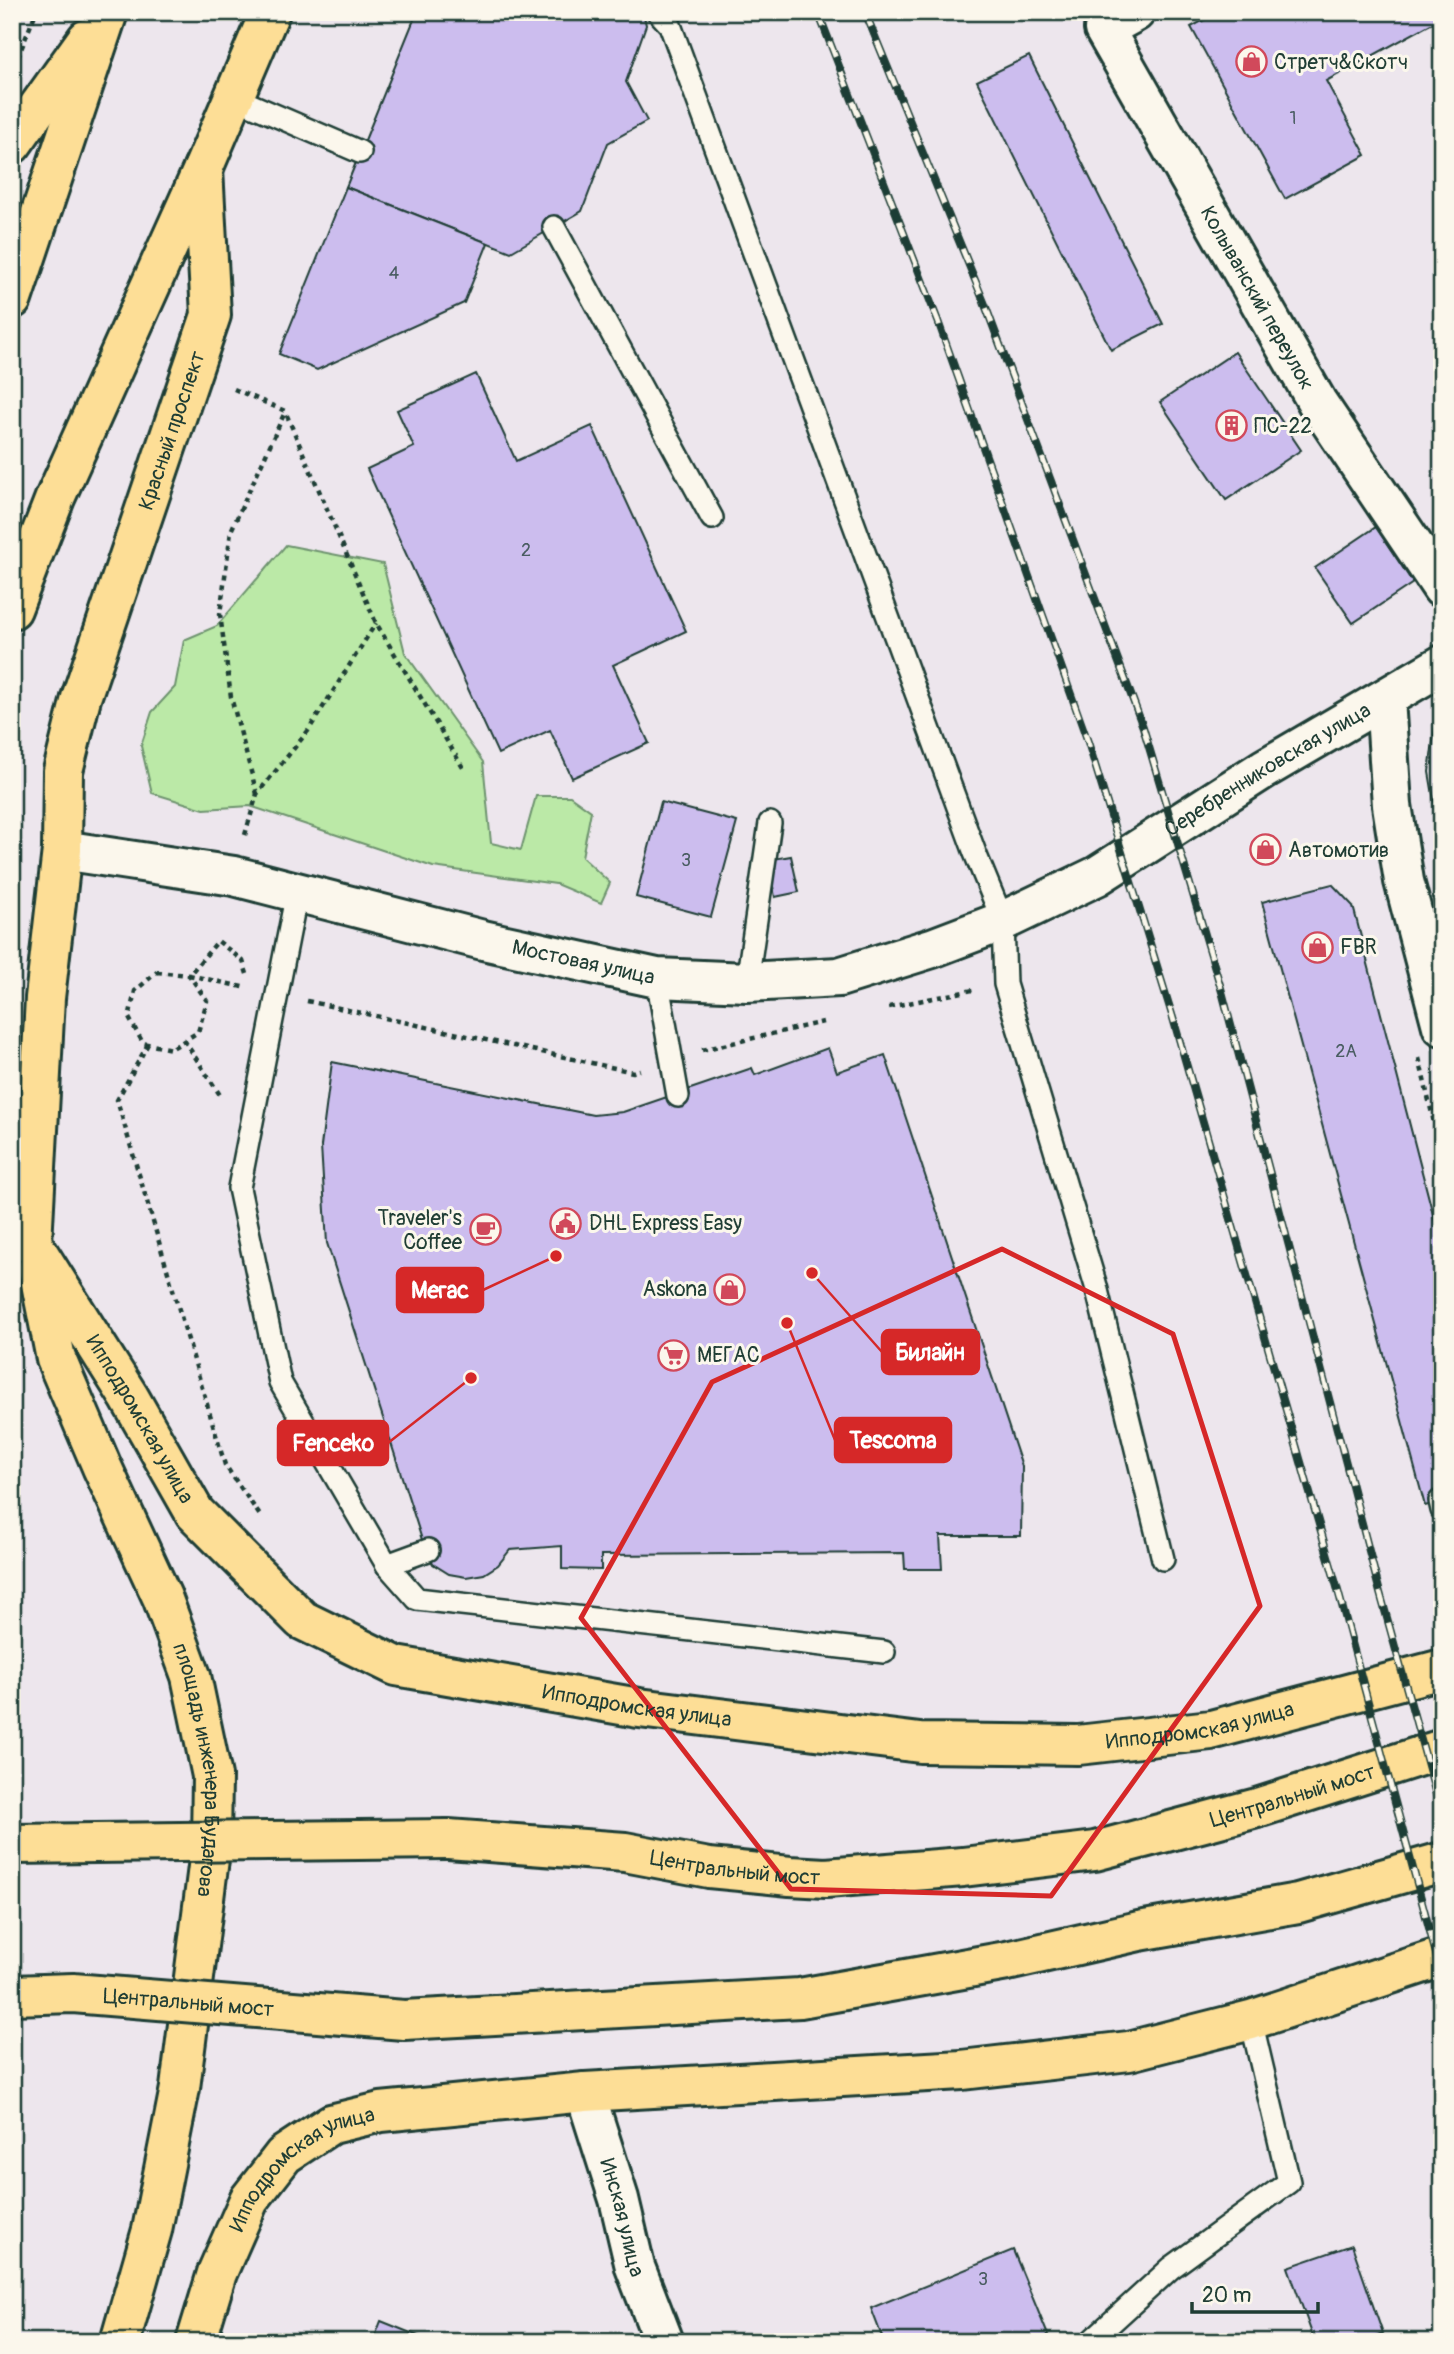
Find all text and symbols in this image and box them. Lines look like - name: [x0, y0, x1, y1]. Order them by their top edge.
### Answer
- shop icon: Стретч&Скотч: [1234, 45, 1268, 79]
- place label: Стретч&Скотч: [1274, 49, 1408, 76]
- house number: 1: [1289, 107, 1297, 130]
- street label: Колыванский переулок: [1194, 201, 1321, 395]
- house number: 4: [389, 262, 400, 285]
- street label: Красный проспект: [132, 347, 211, 513]
- building icon: ПС-22: [1214, 409, 1248, 443]
- place label: ПС-22: [1254, 413, 1312, 440]
- house number: 2: [521, 539, 531, 562]
- street label: Серебренниковская улица: [1159, 696, 1375, 843]
- shop icon: Автомотив: [1248, 833, 1282, 867]
- place label: Автомотив: [1288, 837, 1389, 864]
- house number: 3: [681, 849, 691, 872]
- shop icon: FBR: [1300, 930, 1334, 964]
- street label: Мостовая улица: [510, 933, 657, 991]
- place label: FBR: [1340, 934, 1377, 961]
- house number: 2А: [1335, 1040, 1357, 1063]
- place label: Traveler's Coffee: [378, 1205, 463, 1256]
- public building icon: DHL Express Easy: [549, 1206, 583, 1240]
- place label: DHL Express Easy: [589, 1210, 742, 1237]
- cafe icon: Traveler's Coffee: [468, 1213, 502, 1247]
- callout: Мегас: [397, 1268, 483, 1312]
- shop icon: Askona: [713, 1272, 747, 1306]
- text: Мегас: [411, 1276, 469, 1305]
- place label: Askona: [643, 1276, 707, 1303]
- street label: Ипподромская улица: [80, 1330, 200, 1508]
- callout: Билайн: [882, 1330, 979, 1374]
- supermarket icon: МЕГАС: [657, 1338, 691, 1372]
- text: Билайн: [895, 1338, 965, 1367]
- place label: МЕГАС: [697, 1342, 760, 1369]
- callout: Tescoma: [835, 1418, 951, 1462]
- callout: Fenceko: [278, 1421, 388, 1465]
- text: Tescoma: [848, 1426, 937, 1455]
- text: Fenceko: [292, 1429, 375, 1458]
- street label: площадь инженера Будагова: [166, 1639, 226, 1899]
- street label: Ипподромская улица: [540, 1678, 733, 1733]
- street label: Ипподромская улица: [1104, 1695, 1297, 1755]
- street label: Центральный мост: [1207, 1758, 1379, 1833]
- street label: Центральный мост: [648, 1844, 821, 1891]
- street label: Центральный мост: [102, 1982, 275, 2023]
- street label: Ипподромская улица: [223, 2101, 377, 2236]
- street label: Инская улица: [593, 2155, 651, 2281]
- house number: 3: [978, 2268, 988, 2291]
- scale bar: [1192, 2270, 1318, 2314]
- text: 20 m: [1202, 2282, 1251, 2309]

